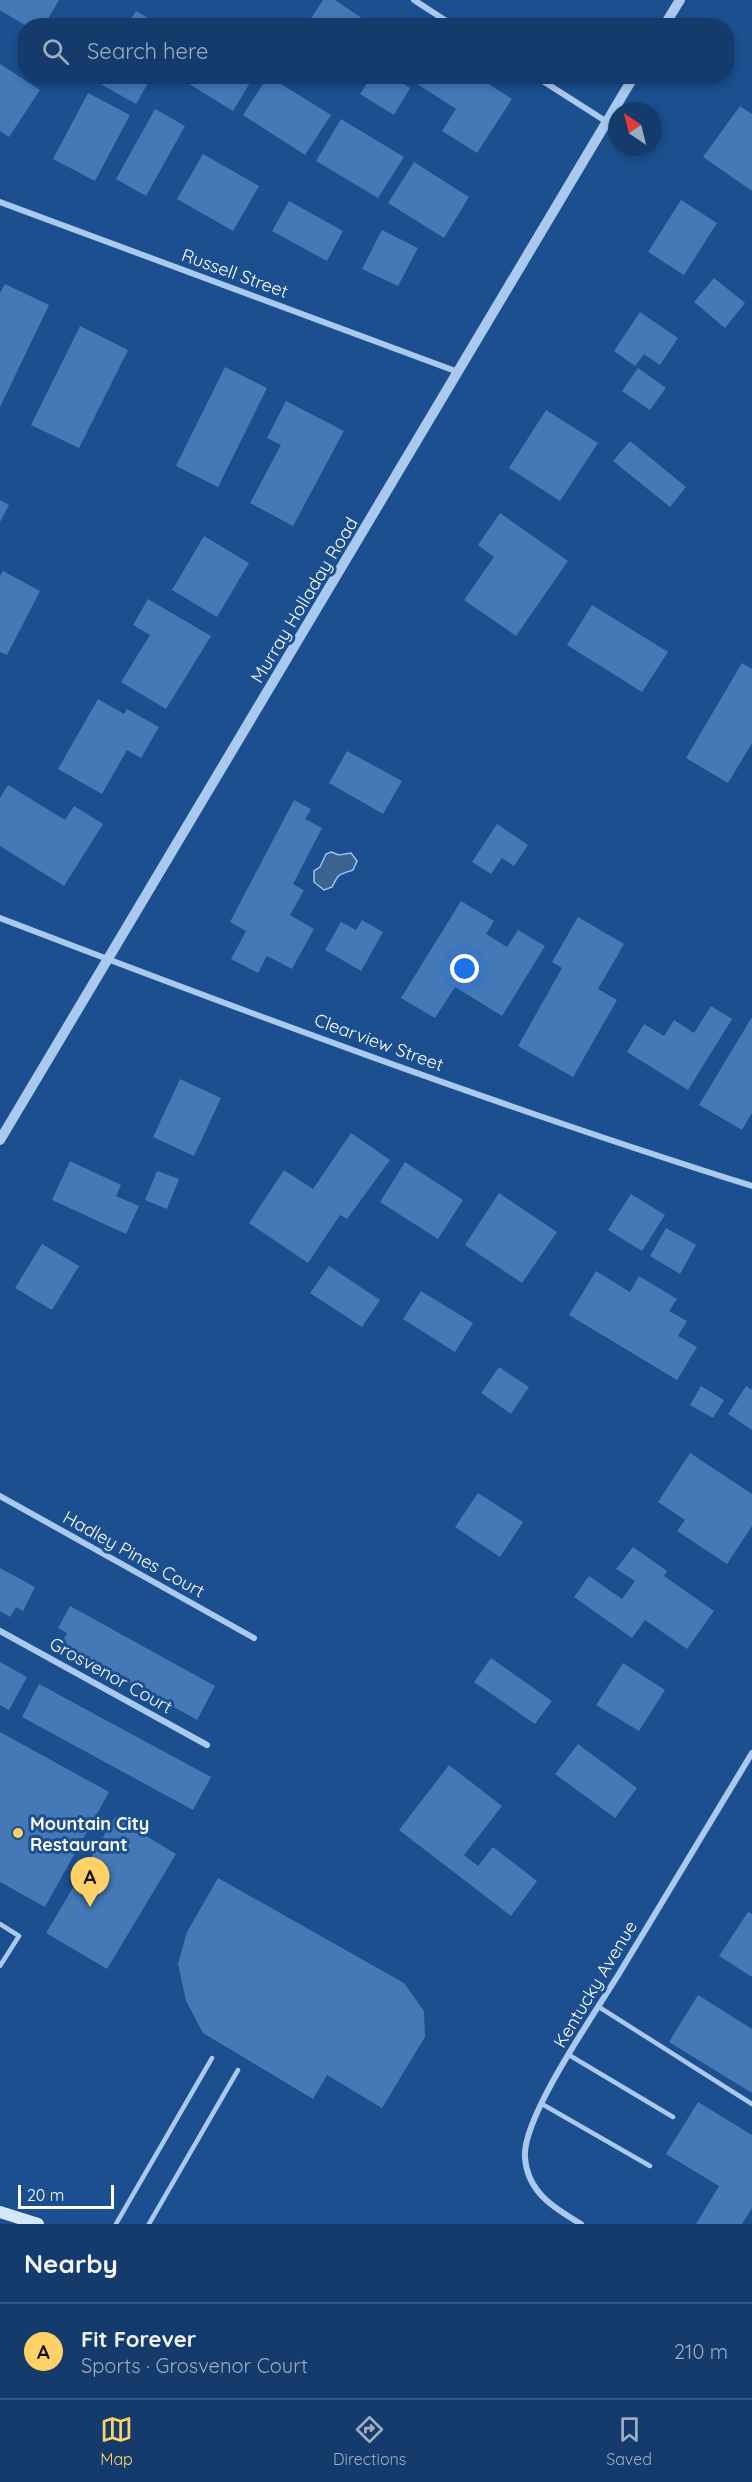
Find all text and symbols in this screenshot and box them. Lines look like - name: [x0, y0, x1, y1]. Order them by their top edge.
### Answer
- search box: [18, 18, 734, 84]
- icon: search: [39, 35, 72, 68]
- text: Search here: [87, 37, 208, 65]
- north arrow: [608, 102, 662, 156]
- street label: Russell Street: [179, 243, 291, 303]
- street label: Murray Holladay Road: [245, 513, 363, 687]
- your location: [450, 954, 479, 983]
- street label: Clearview Street: [311, 1008, 447, 1076]
- street label: Hadley Pines Court: [59, 1506, 209, 1602]
- street label: Grosvenor Court: [46, 1632, 176, 1718]
- place label: Mountain City Restaurant: [30, 1812, 149, 1856]
- marker: Mountain City Restaurant: [11, 1826, 25, 1840]
- pin: A: [70, 1858, 110, 1907]
- street label: Kentucky Avenue: [548, 1916, 642, 2052]
- scale bar: [18, 2182, 114, 2210]
- text: 20 m: [27, 2185, 64, 2205]
- text: Nearby: [24, 2247, 118, 2280]
- text: Fit Forever: [81, 2325, 196, 2353]
- text: A: [37, 2339, 50, 2364]
- text: 210 m: [674, 2339, 728, 2364]
- text: Sports · Grosvenor Court: [81, 2353, 308, 2378]
- tab: Map: [100, 2413, 133, 2469]
- tab: Directions: [333, 2413, 406, 2469]
- tab: Saved: [606, 2413, 652, 2469]

